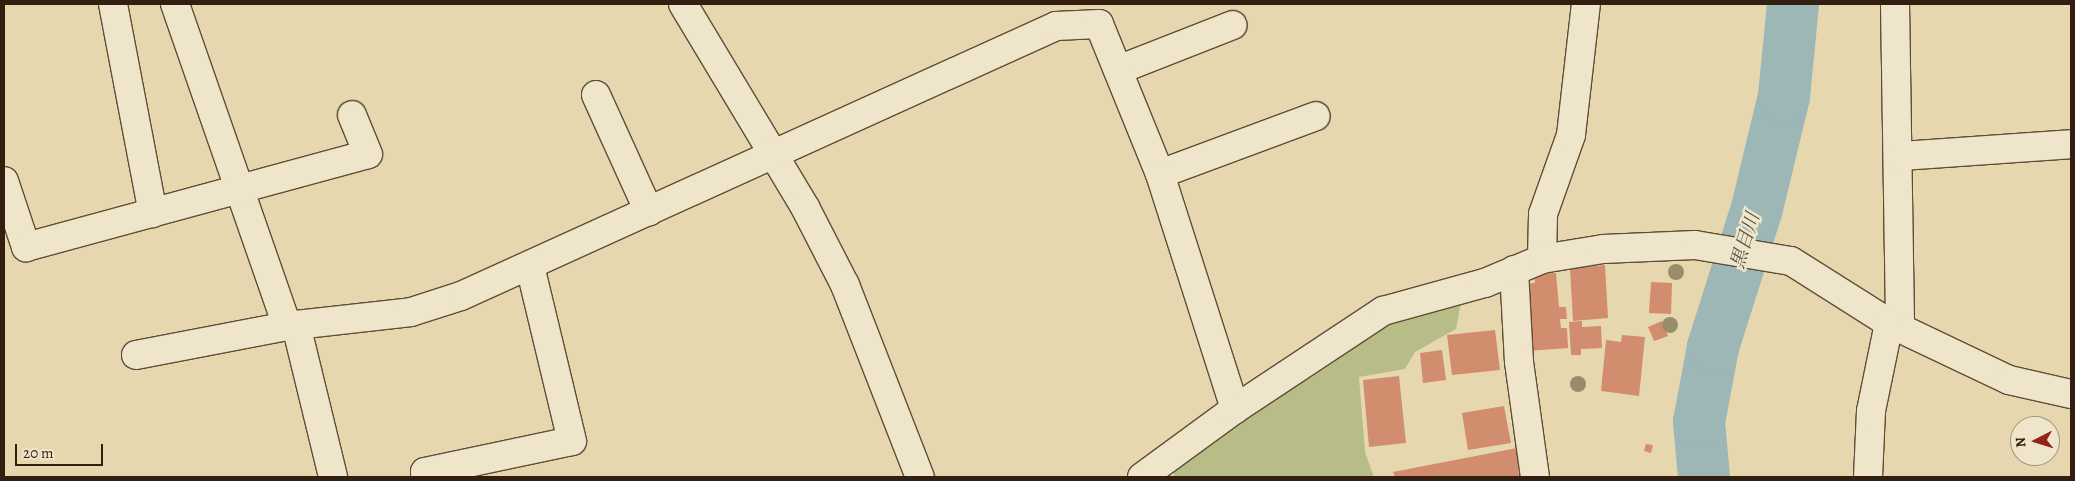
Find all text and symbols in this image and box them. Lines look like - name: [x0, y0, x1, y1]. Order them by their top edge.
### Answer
- water label: 黒目川: [1727, 210, 1765, 272]
- north arrow: [2010, 416, 2060, 466]
- scale bar: [18, 434, 105, 466]
- text: N: [2011, 436, 2030, 448]
- text: 20 m: [23, 443, 54, 463]

